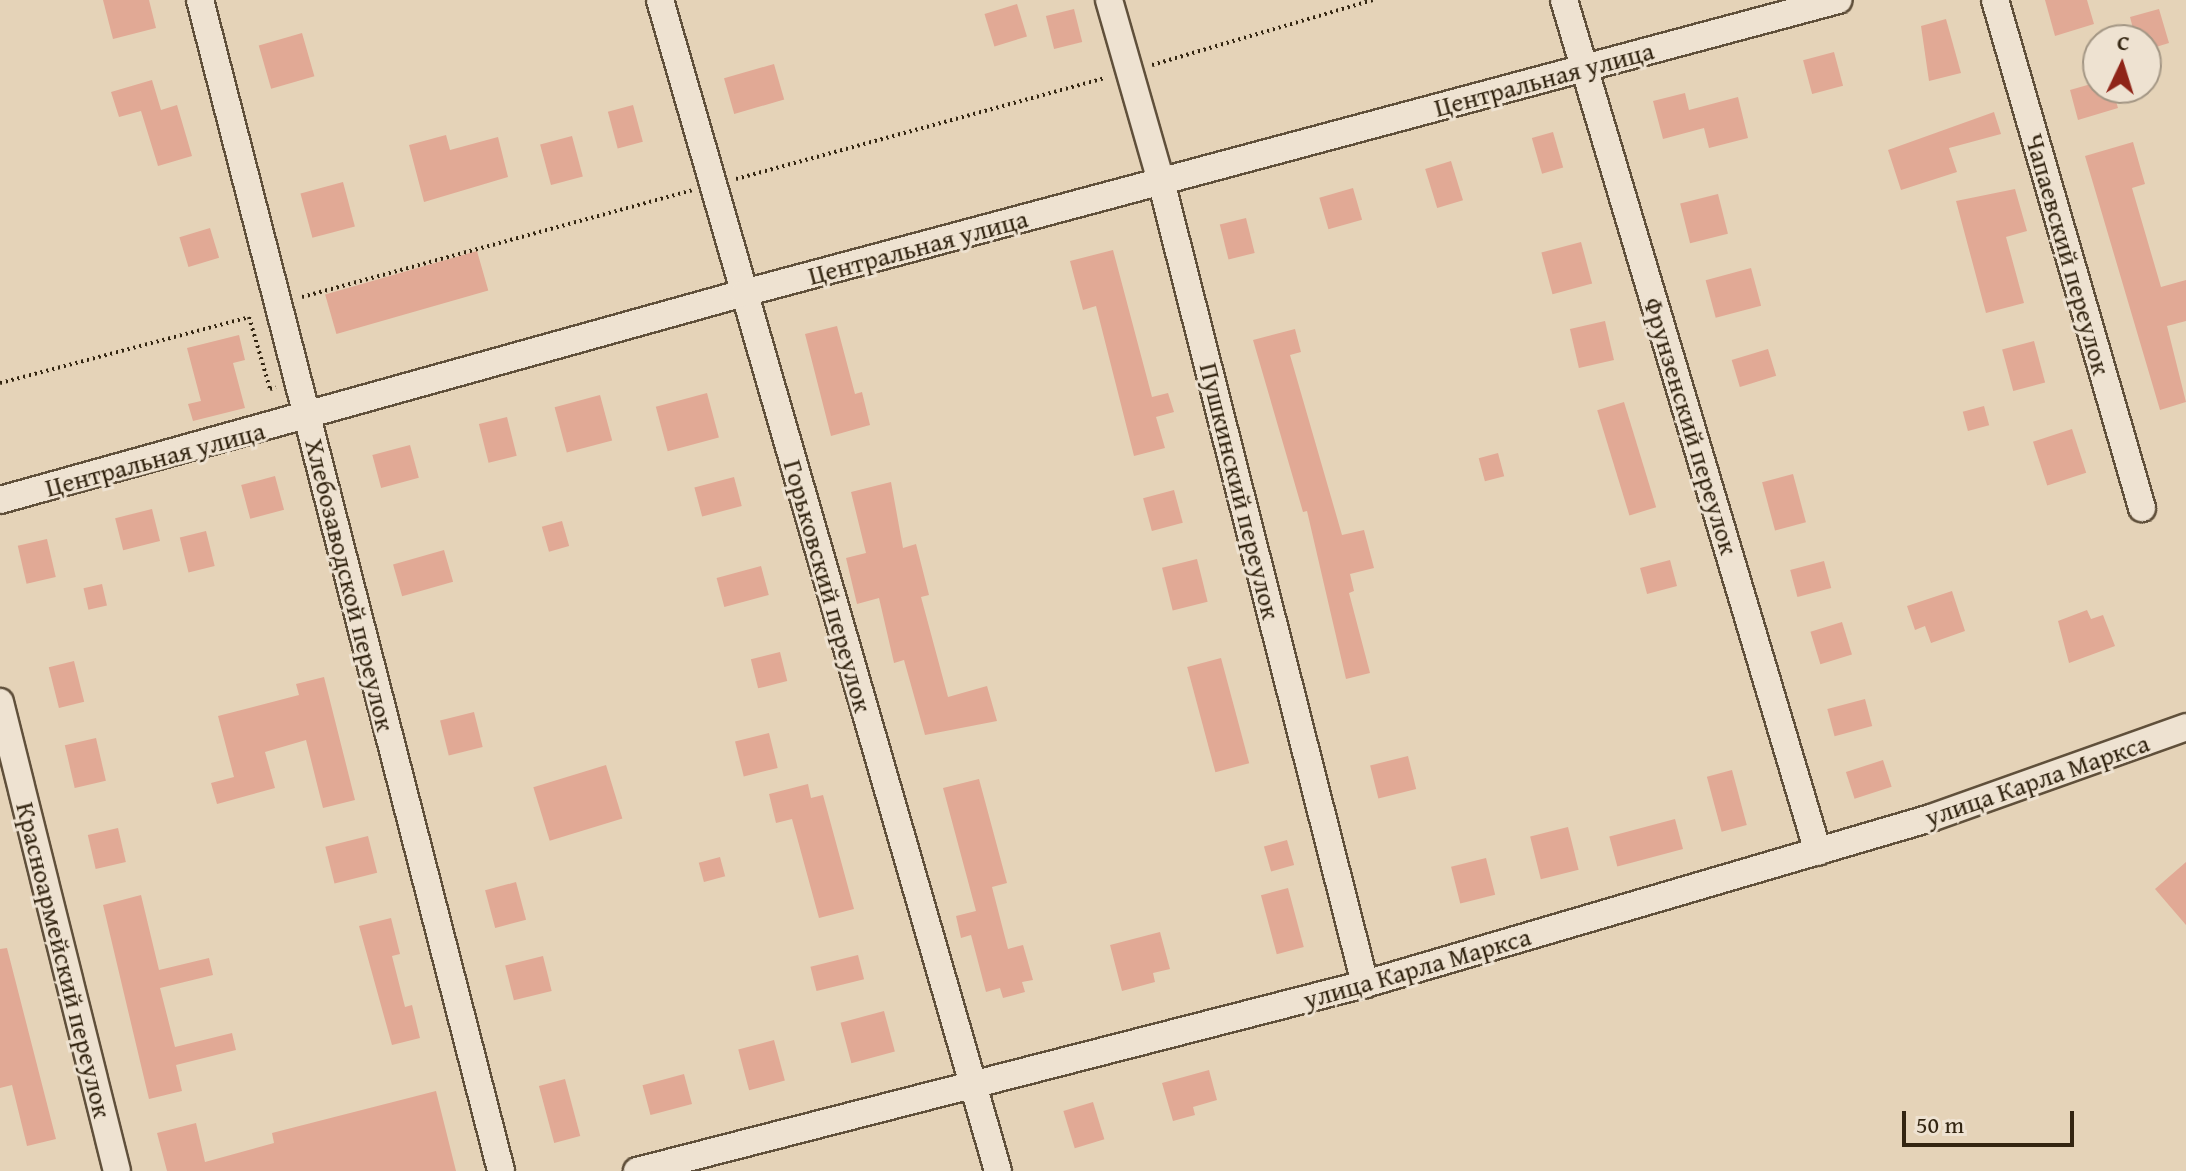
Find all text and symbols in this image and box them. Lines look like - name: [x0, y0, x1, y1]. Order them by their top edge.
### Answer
- north arrow: [2082, 24, 2162, 104]
- text: С: [2116, 26, 2131, 58]
- street label: Центральная улица: [1431, 35, 1657, 123]
- street label: Чапаевский переулок: [2019, 130, 2117, 378]
- street label: Центральная улица: [805, 203, 1031, 291]
- street label: Фрунзенский переулок: [1637, 294, 1745, 558]
- street label: Пушкинский переулок: [1193, 360, 1287, 622]
- street label: Центральная улица: [42, 415, 268, 503]
- street label: Хлебозаводской переулок: [299, 436, 401, 734]
- street label: Горьковский переулок: [777, 456, 879, 716]
- street label: улица Карла Маркса: [1921, 727, 2153, 833]
- street label: Красноармейский переулок: [10, 799, 118, 1121]
- street label: улица Карла Маркса: [1300, 921, 1534, 1015]
- scale bar: [1906, 1095, 2078, 1145]
- text: 50 m: [1916, 1107, 1964, 1142]

